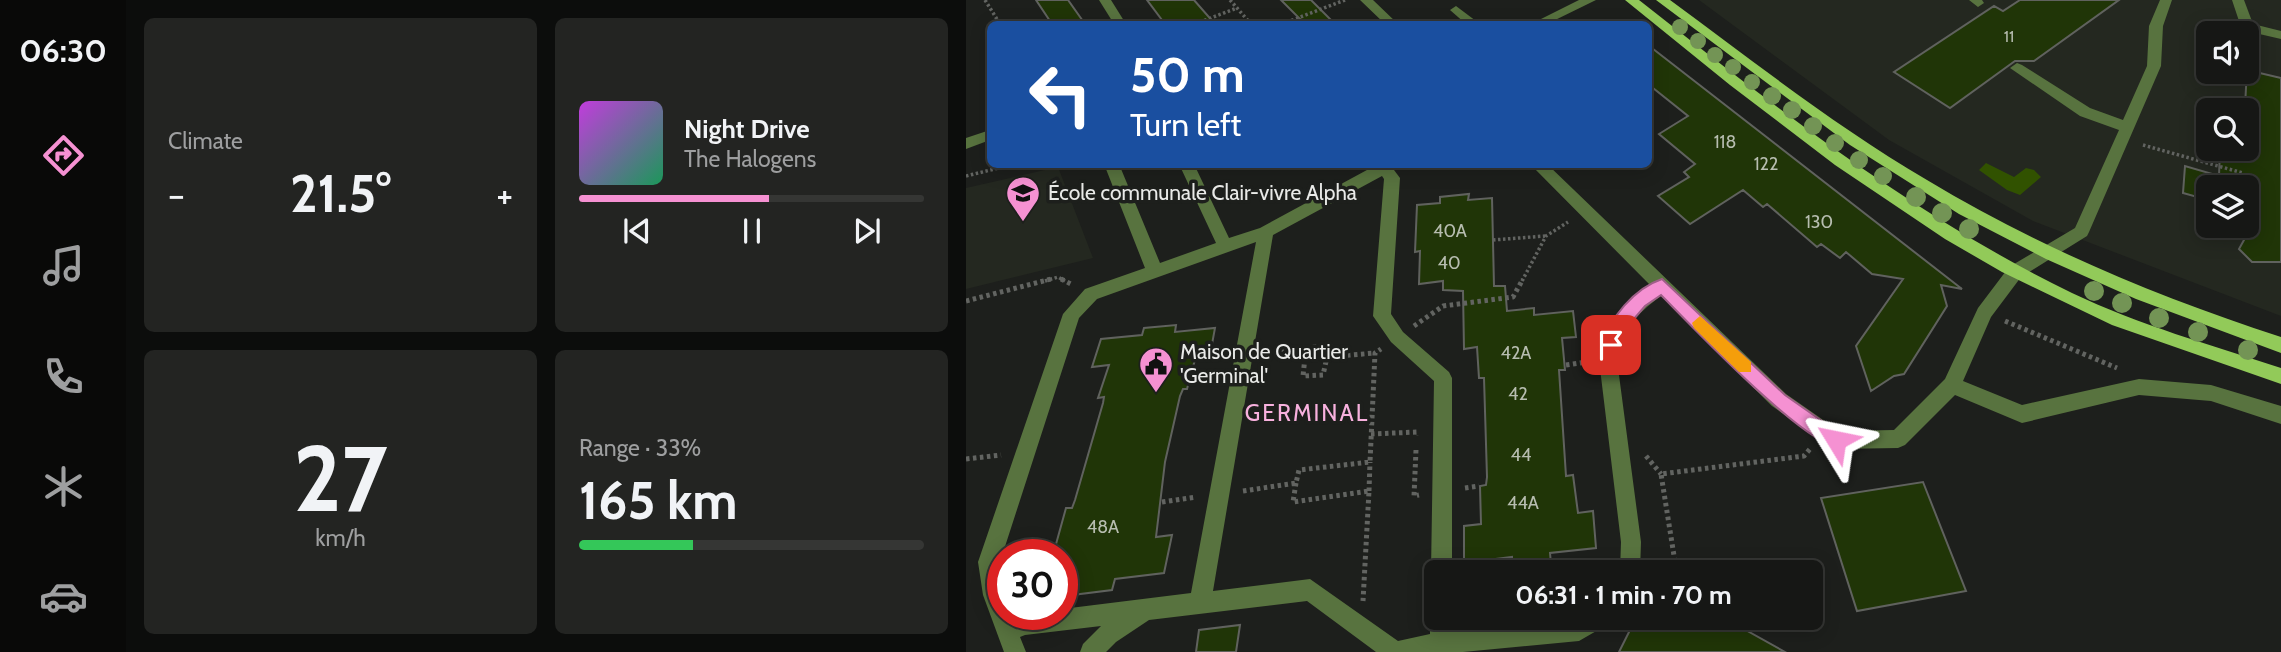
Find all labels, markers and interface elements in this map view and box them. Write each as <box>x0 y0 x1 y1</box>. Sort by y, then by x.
map controls <box>2196 21 2259 238</box>
button: sound <box>2196 21 2259 84</box>
house number: 11 <box>2004 27 2014 46</box>
text: 06:30 <box>19 31 107 70</box>
text: 50 m <box>1130 45 1245 104</box>
icon: left <box>1015 49 1106 140</box>
button: search <box>2196 98 2259 161</box>
text: Turn left <box>1130 105 1241 144</box>
text: Night Drive <box>684 113 810 145</box>
text: Climate <box>168 127 243 155</box>
icon: directions <box>39 131 88 180</box>
house number: 118 <box>1714 131 1736 153</box>
text: The Halogens <box>684 145 816 173</box>
house number: 122 <box>1754 153 1778 175</box>
text: 21.5° <box>290 162 391 225</box>
text: − <box>168 171 185 218</box>
text: + <box>496 171 513 218</box>
school or university icon: École communale Clair-vivre Alpha <box>1004 174 1042 223</box>
button: layers <box>2196 175 2259 238</box>
place label: École communale Clair-vivre Alpha <box>1048 180 1357 205</box>
house number: 130 <box>1805 211 1833 233</box>
icon: previous <box>618 212 656 250</box>
icon: pause <box>733 212 771 250</box>
icon: next <box>848 212 886 250</box>
house number: 40A <box>1433 220 1467 242</box>
icon: music <box>39 241 88 290</box>
house number: 40 <box>1438 252 1460 274</box>
pin <box>1581 315 1641 375</box>
icon: arrive <box>1592 326 1630 364</box>
place label: Maison de Quartier 'Germinal' <box>1180 339 1348 388</box>
house number: 42A <box>1501 342 1531 364</box>
public building icon: Maison de Quartier 'Germinal' <box>1137 345 1175 394</box>
icon: phone <box>39 352 88 401</box>
house number: 42 <box>1508 383 1528 405</box>
district label: GERMINAL <box>1245 399 1369 427</box>
position arrow <box>1799 403 1873 477</box>
text: 27 <box>293 423 388 534</box>
text: Range · 33% <box>579 434 701 462</box>
house number: 44 <box>1511 444 1531 466</box>
icon: climate <box>39 462 88 511</box>
text: 165 km <box>579 469 737 532</box>
house number: 44A <box>1507 492 1539 514</box>
house number: 48A <box>1087 516 1119 538</box>
text: km/h <box>315 524 366 552</box>
speed limit sign: 30 <box>987 539 1078 630</box>
icon: car <box>39 572 88 621</box>
text: 06:31 · 1 min · 70 m <box>1515 579 1732 611</box>

